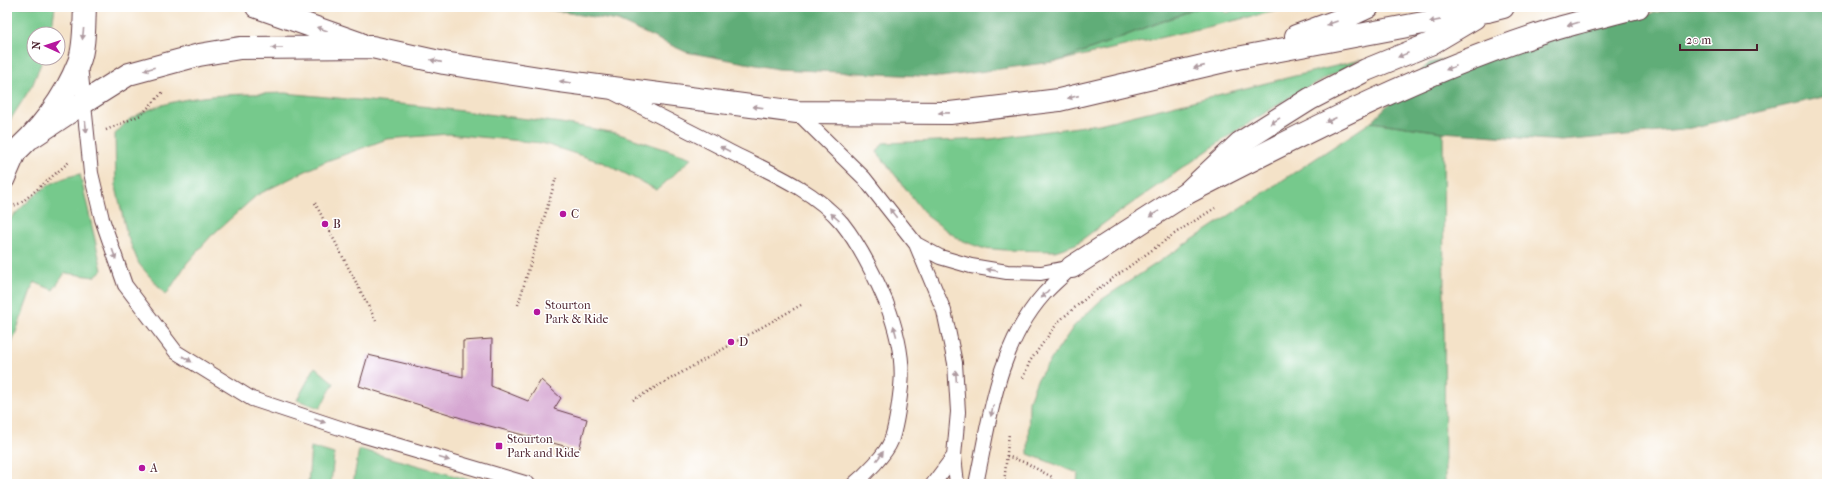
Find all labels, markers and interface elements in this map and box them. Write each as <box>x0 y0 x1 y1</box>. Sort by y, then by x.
one-way arrow <box>1428 18 1441 24</box>
one-way arrow <box>1326 21 1338 27</box>
one-way arrow <box>1566 21 1578 27</box>
north arrow <box>26 26 66 66</box>
one-way arrow <box>315 26 327 32</box>
scale bar <box>1680 26 1757 52</box>
one-way arrow <box>80 28 86 40</box>
text: 20 m <box>1686 33 1711 47</box>
text: N <box>30 40 43 50</box>
one-way arrow <box>270 45 283 51</box>
one-way arrow <box>1397 53 1409 59</box>
one-way arrow <box>430 58 443 64</box>
one-way arrow <box>1193 65 1205 71</box>
one-way arrow <box>143 66 155 72</box>
one-way arrow <box>1444 66 1456 72</box>
one-way arrow <box>559 79 571 85</box>
one-way arrow <box>1066 94 1079 100</box>
one-way arrow <box>752 104 764 110</box>
one-way arrow <box>937 110 950 116</box>
one-way arrow <box>1270 117 1280 125</box>
one-way arrow <box>1326 117 1337 123</box>
one-way arrow <box>83 121 89 134</box>
one-way arrow <box>720 146 731 152</box>
place label: C <box>571 207 579 221</box>
one-way arrow <box>889 207 898 218</box>
marker: C <box>558 209 568 219</box>
one-way arrow <box>1148 210 1160 217</box>
one-way arrow <box>830 213 841 222</box>
place label: B <box>333 217 341 231</box>
marker: B <box>320 219 330 229</box>
one-way arrow <box>111 248 117 260</box>
one-way arrow <box>986 266 998 272</box>
one-way arrow <box>1040 289 1049 300</box>
place label: Stourton Park & Ride <box>545 298 609 326</box>
marker: Stourton Park & Ride <box>532 307 542 317</box>
one-way arrow <box>891 325 897 338</box>
place label: D <box>739 335 748 349</box>
marker: D <box>726 337 736 347</box>
one-way arrow <box>182 355 192 363</box>
one-way arrow <box>952 370 959 382</box>
one-way arrow <box>988 405 994 417</box>
one-way arrow <box>314 419 326 425</box>
place label: Stourton Park and Ride <box>507 432 580 460</box>
marker: Stourton Park and Ride <box>494 441 504 451</box>
one-way arrow <box>876 450 884 461</box>
one-way arrow <box>438 456 450 462</box>
place label: A <box>149 461 158 475</box>
marker: A <box>137 463 147 473</box>

